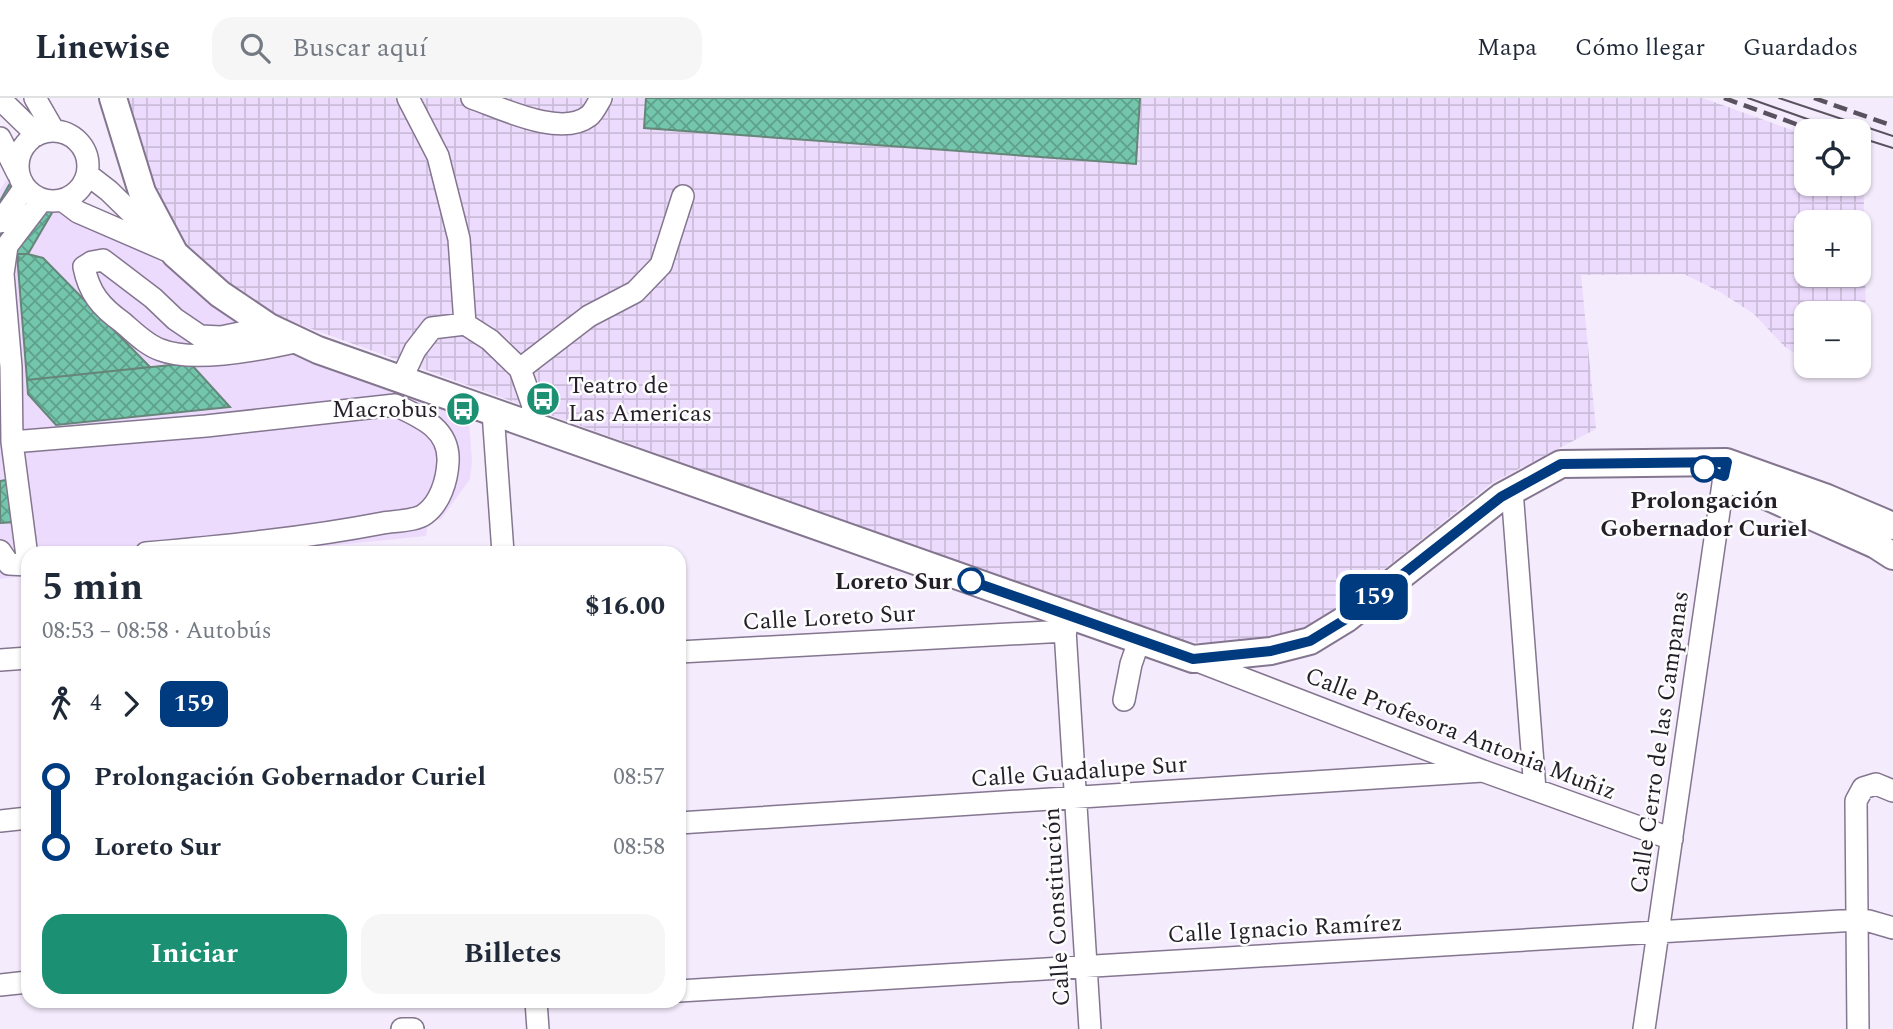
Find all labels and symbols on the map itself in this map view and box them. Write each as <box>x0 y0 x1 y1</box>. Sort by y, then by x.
place label: Teatro de Las Americas <box>568 368 712 432</box>
bus stop icon: Teatro de Las Americas <box>524 380 562 418</box>
bus stop icon: Macrobus <box>444 390 482 428</box>
place label: Macrobus <box>332 392 438 428</box>
marker: Prolongación Gobernador Curiel <box>1691 456 1717 482</box>
place label: Prolongación Gobernador Curiel <box>1600 483 1808 547</box>
place label: Loreto Sur <box>835 564 953 600</box>
marker: Loreto Sur <box>958 568 984 594</box>
line badge: 159 <box>1334 574 1414 620</box>
street label: Calle Cerro de las Campanas <box>1621 589 1699 896</box>
street label: Calle Loreto Sur <box>742 595 916 641</box>
street label: Calle Profesora Antonia Muñiz <box>1300 658 1622 810</box>
street label: Calle Guadalupe Sur <box>970 746 1189 798</box>
street label: Calle Constitución <box>1034 807 1080 1007</box>
street label: Calle Ignacio Ramírez <box>1167 905 1403 953</box>

